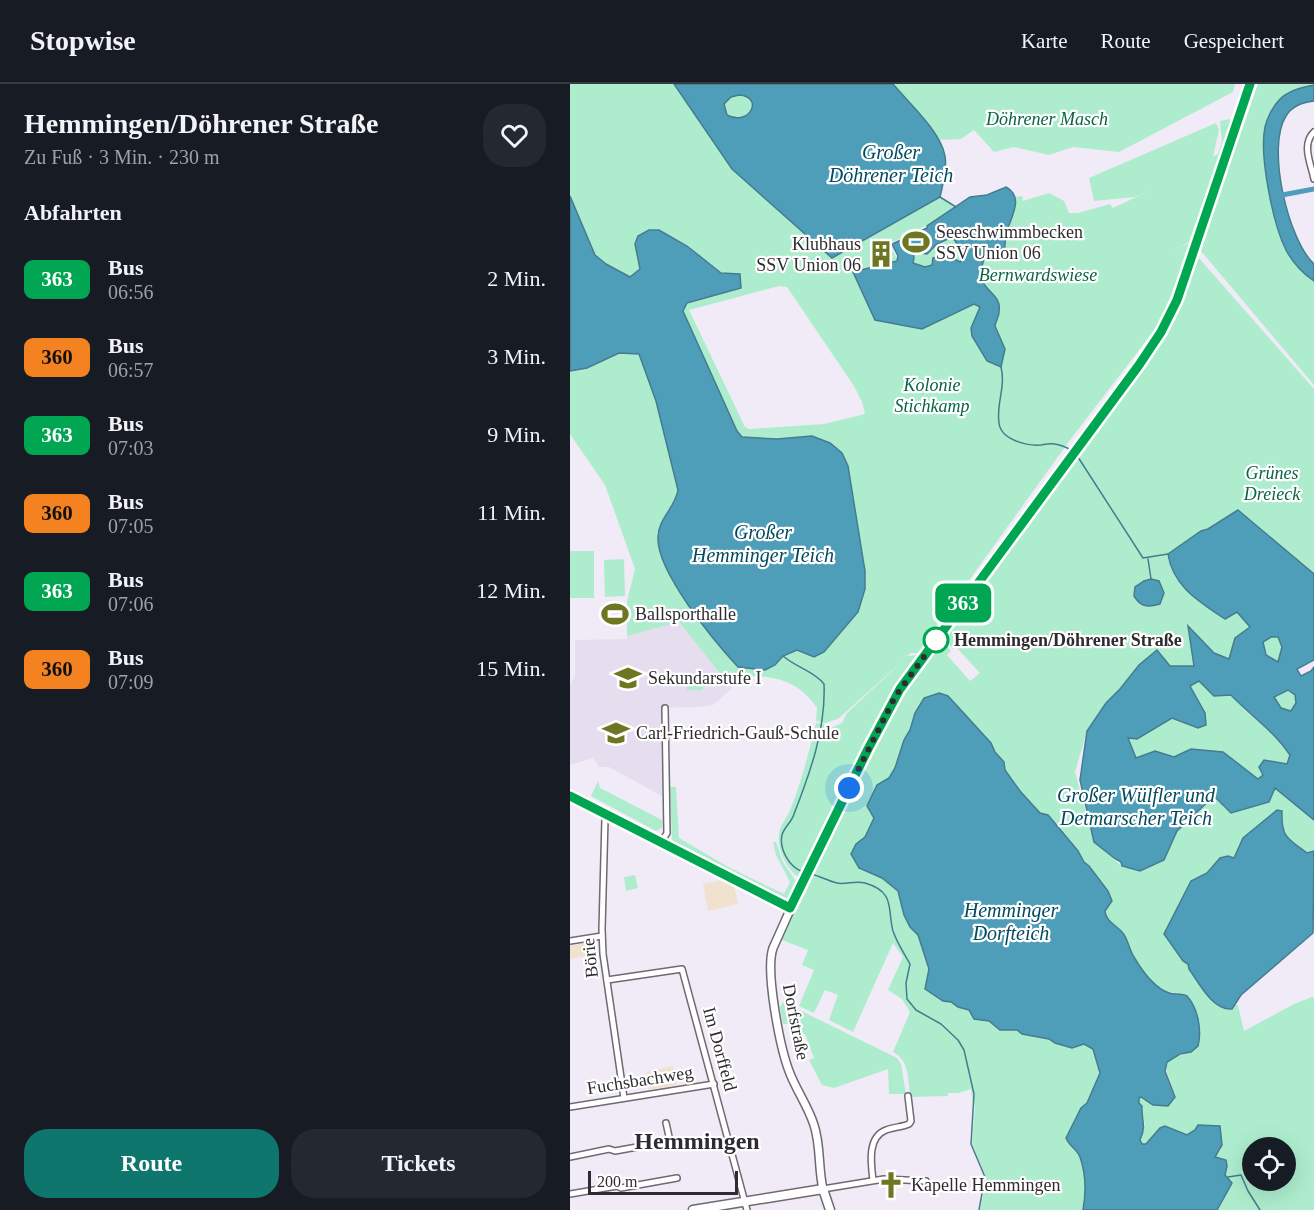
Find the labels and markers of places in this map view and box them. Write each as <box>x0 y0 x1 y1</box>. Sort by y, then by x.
place label: Seeschwimmbecken SSV Union 06 <box>936 222 1083 263</box>
sports icon: Seeschwimmbecken SSV Union 06 <box>901 227 931 257</box>
place label: Klubhaus SSV Union 06 <box>756 234 861 275</box>
building icon: Klubhaus SSV Union 06 <box>866 239 896 269</box>
sports icon: Ballsporthalle <box>600 599 630 629</box>
place label: Ballsporthalle <box>635 604 736 624</box>
marker: Hemmingen/Döhrener Straße <box>923 627 949 653</box>
place label: Hemmingen/Döhrener Straße <box>954 630 1182 650</box>
school or university icon: Sekundarstufe I <box>613 663 643 693</box>
place label: Sekundarstufe I <box>648 668 761 688</box>
school or university icon: Carl-Friedrich-Gauß-Schule <box>601 718 631 748</box>
place label: Carl-Friedrich-Gauß-Schule <box>636 723 839 743</box>
church icon: Kapelle Hemmingen <box>876 1170 906 1200</box>
place label: Kapelle Hemmingen <box>911 1175 1060 1195</box>

